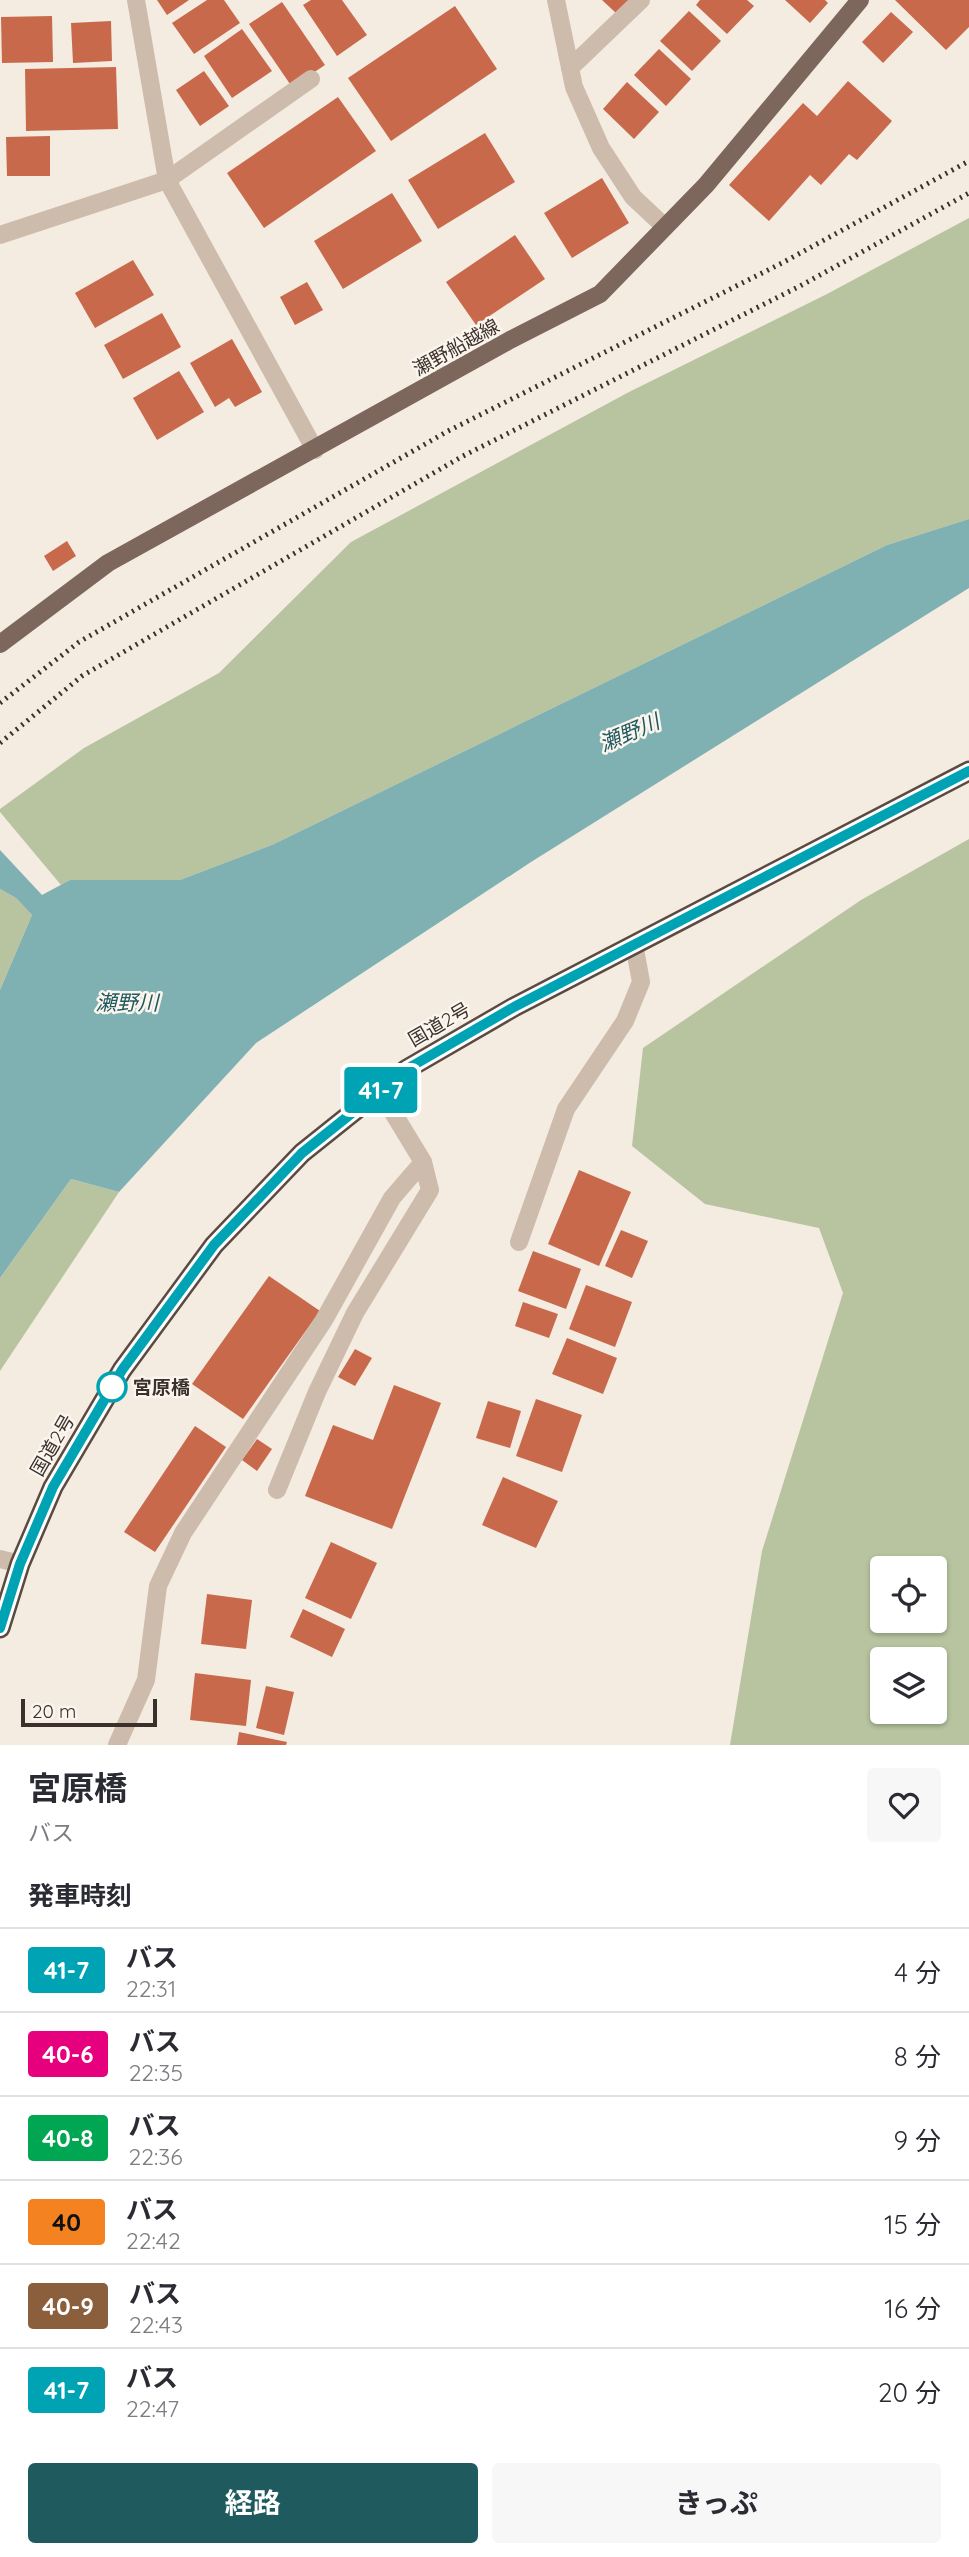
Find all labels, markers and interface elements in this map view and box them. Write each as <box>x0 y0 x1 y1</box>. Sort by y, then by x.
street label: 瀬野船越線 <box>409 313 503 381</box>
water label: 瀬野川 <box>595 707 665 756</box>
water label: 瀬野川 <box>96 989 160 1015</box>
street label: 国道2号 <box>404 997 474 1051</box>
line badge: 41-7 <box>332 1067 430 1113</box>
text: 41-7 <box>358 1075 404 1105</box>
marker: 宮原橋 <box>97 1372 127 1402</box>
place label: 宮原橋 <box>133 1375 190 1399</box>
street label: 国道2号 <box>25 1410 79 1480</box>
map controls <box>870 1556 947 1724</box>
button: locate <box>870 1556 947 1633</box>
button: layers <box>870 1647 947 1724</box>
scale bar <box>21 1696 158 1728</box>
text: 20 m <box>32 1699 76 1723</box>
text: 宮原橋 <box>28 1767 127 1808</box>
button: heart <box>867 1768 941 1842</box>
text: バス <box>28 1818 74 1847</box>
text: 発車時刻 <box>28 1879 132 1912</box>
text: バス <box>126 1941 178 1974</box>
text: 41-7 <box>44 1955 89 1985</box>
text: 4 分 <box>894 1956 941 1989</box>
text: 22:31 <box>126 1974 176 2003</box>
text: バス <box>129 2025 181 2058</box>
text: 40-6 <box>42 2039 94 2069</box>
text: 8 分 <box>894 2040 941 2073</box>
text: 22:35 <box>129 2058 183 2087</box>
text: バス <box>129 2109 181 2142</box>
text: 40-8 <box>42 2123 94 2153</box>
text: 9 分 <box>893 2124 941 2157</box>
text: 22:36 <box>129 2142 183 2171</box>
text: バス <box>126 2193 178 2226</box>
text: 40 <box>52 2207 81 2237</box>
text: 15 分 <box>884 2208 941 2241</box>
text: 22:42 <box>126 2226 181 2255</box>
text: バス <box>129 2277 181 2310</box>
text: 40-9 <box>42 2291 94 2321</box>
text: 16 分 <box>884 2292 941 2325</box>
text: 22:43 <box>129 2310 183 2339</box>
text: バス <box>126 2361 178 2394</box>
text: 41-7 <box>44 2375 89 2405</box>
text: 20 分 <box>878 2376 941 2409</box>
text: 22:47 <box>126 2394 179 2423</box>
button: 経路 <box>28 2463 478 2543</box>
button: きっぷ <box>492 2463 941 2543</box>

